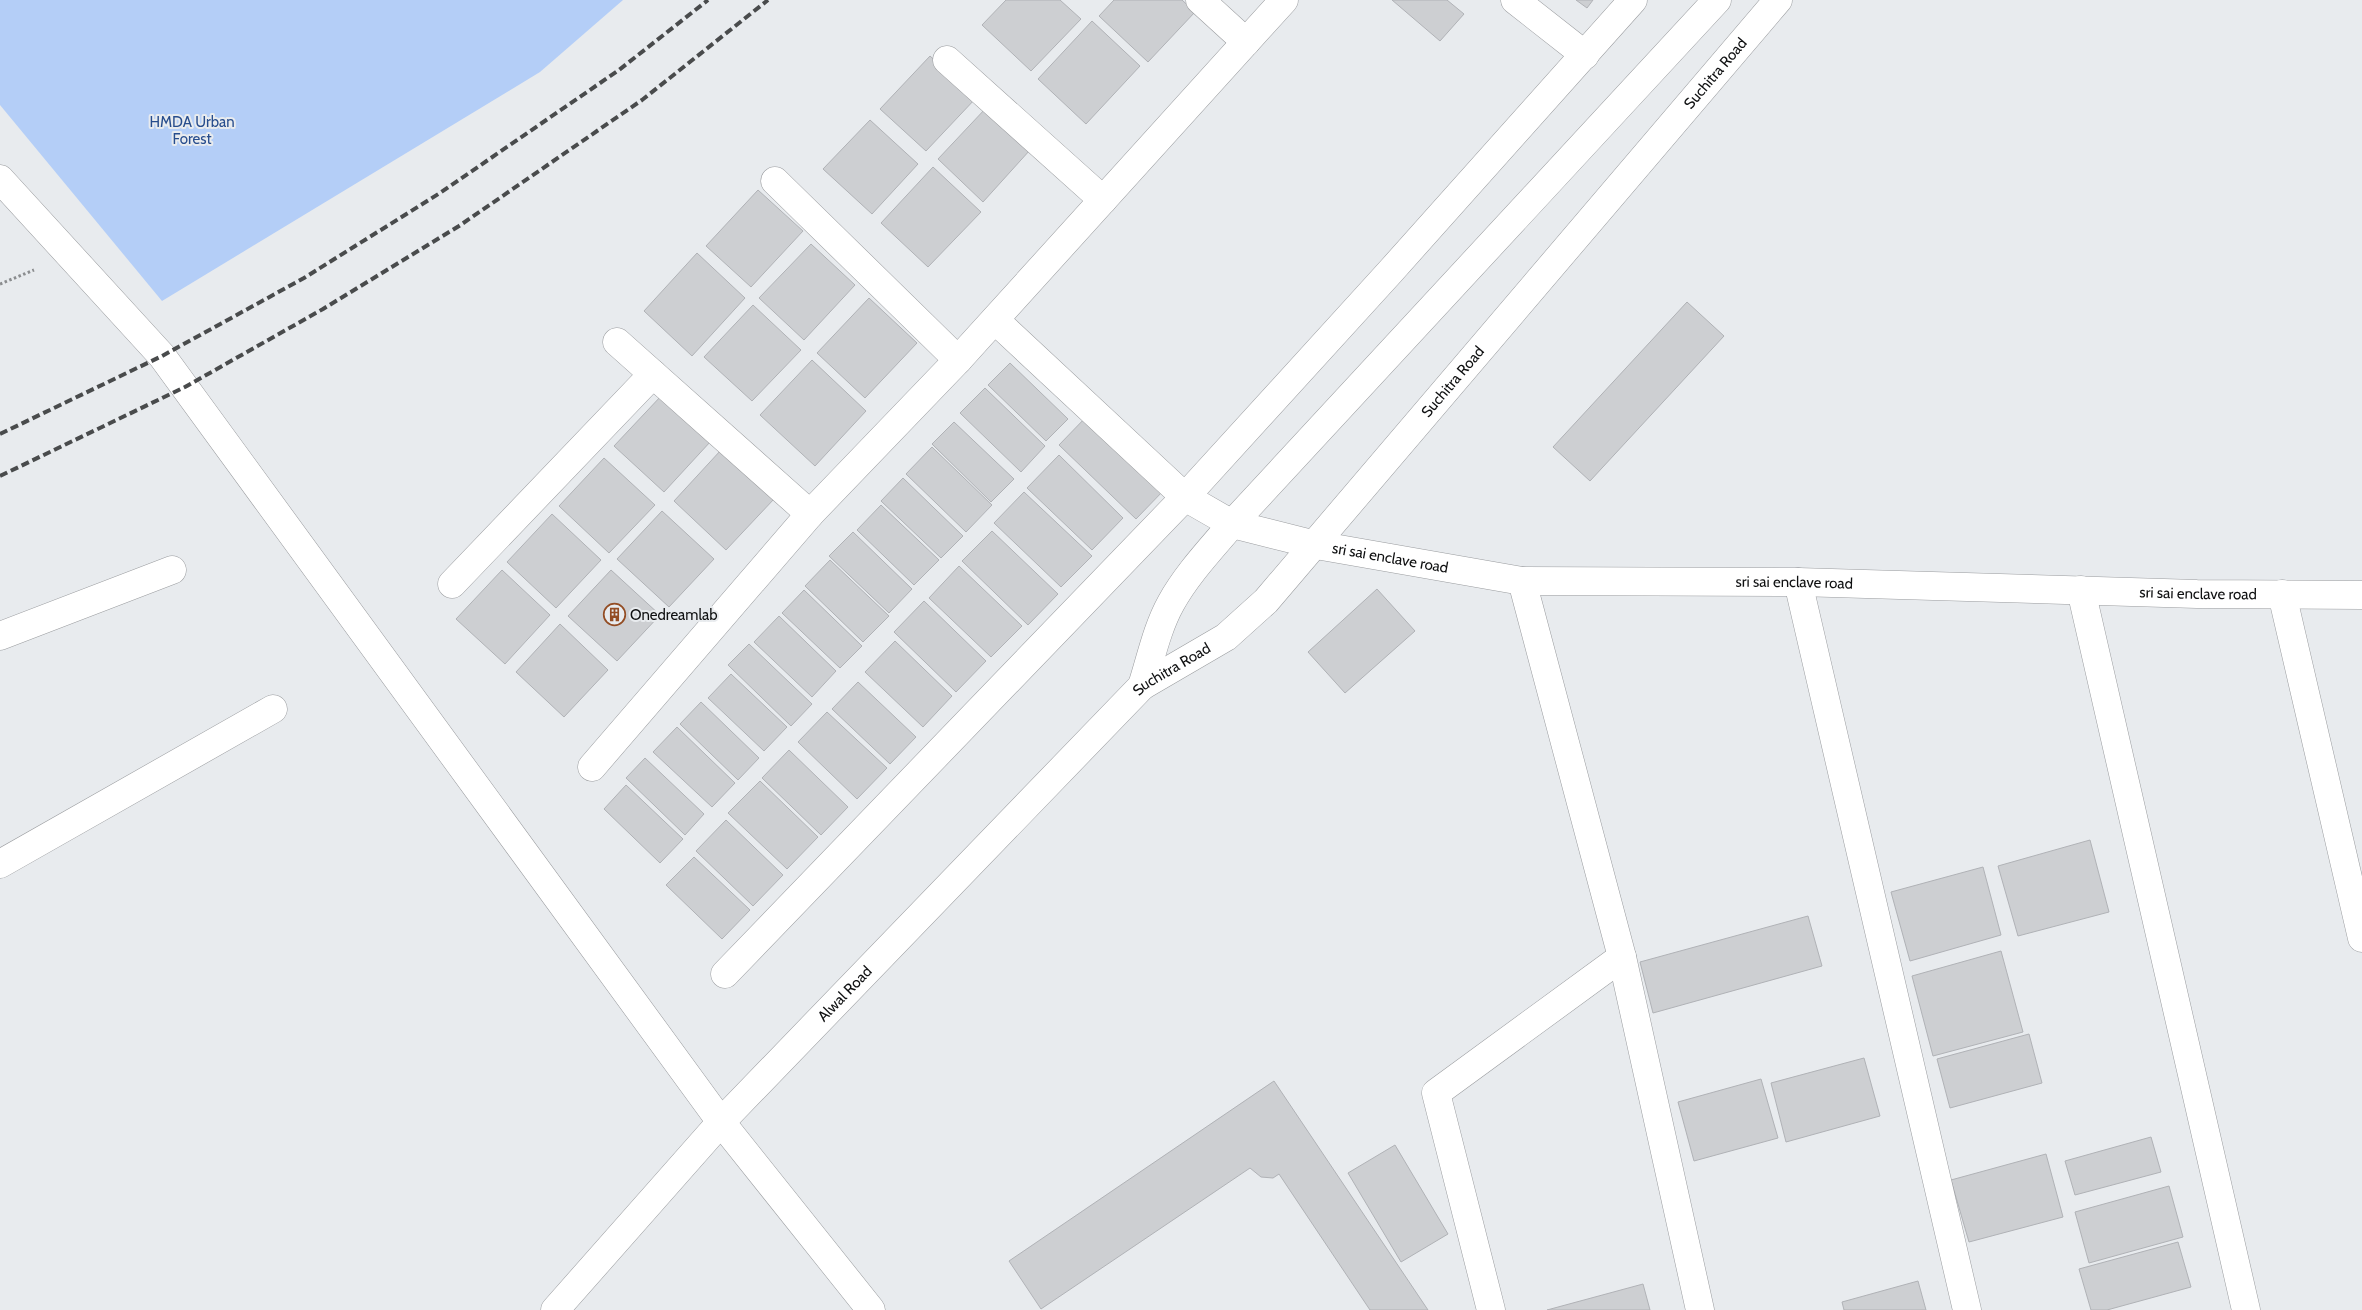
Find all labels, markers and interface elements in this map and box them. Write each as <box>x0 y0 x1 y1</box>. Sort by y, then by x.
street label: Suchitra Road <box>1680 34 1751 113</box>
park label: HMDA Urban Forest <box>149 113 235 148</box>
street label: Suchitra Road <box>1418 343 1488 421</box>
street label: sri sai enclave road <box>1331 539 1450 577</box>
street label: sri sai enclave road <box>1735 573 1853 593</box>
street label: sri sai enclave road <box>2139 583 2257 603</box>
building icon: Onedreamlab <box>602 603 626 627</box>
place label: Onedreamlab <box>630 606 717 624</box>
street label: Suchitra Road <box>1129 639 1214 699</box>
street label: Alwal Road <box>814 962 876 1025</box>

